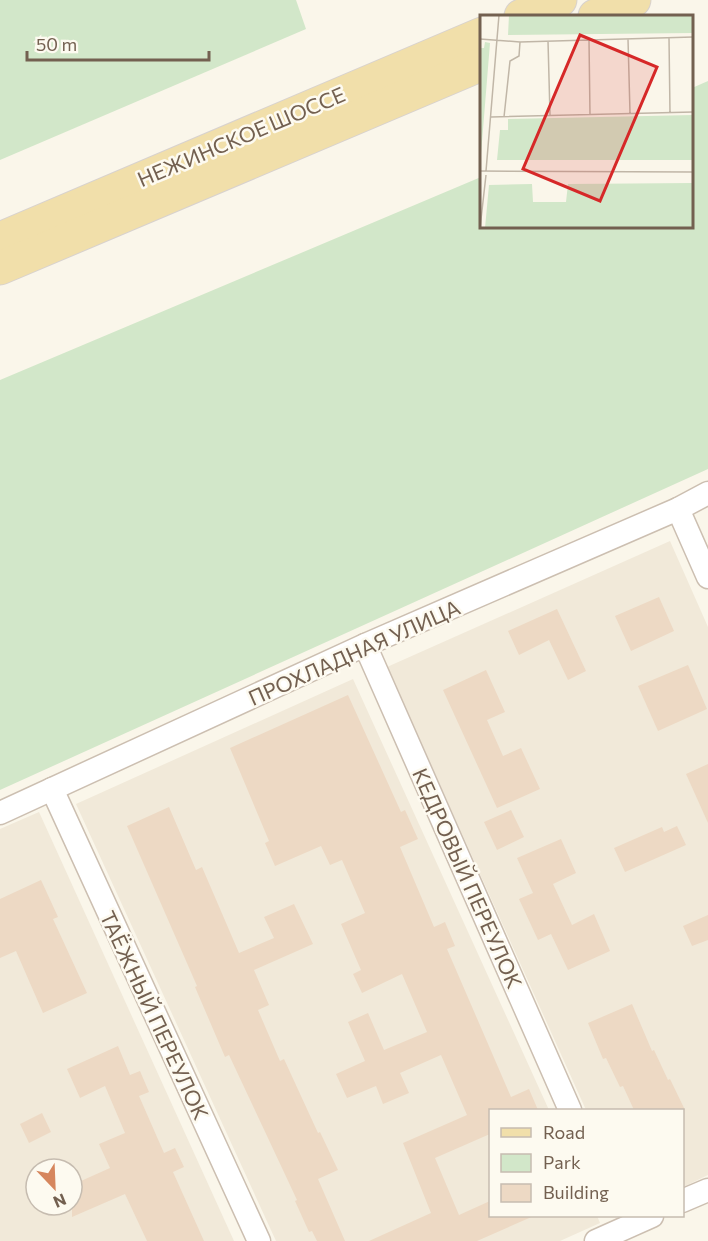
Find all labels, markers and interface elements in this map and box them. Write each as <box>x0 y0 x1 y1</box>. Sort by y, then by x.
inset map <box>480 15 693 228</box>
scale bar <box>27 24 208 62</box>
text: 50 m <box>36 33 77 55</box>
street label: НЕЖИНСКОЕ ШОССЕ <box>133 81 349 191</box>
street label: ПРОХЛАДНАЯ УЛИЦА <box>244 594 464 710</box>
street label: КЕДРОВЫЙ ПЕРЕУЛОК <box>408 764 528 992</box>
street label: ТАЁЖНЫЙ ПЕРЕУЛОК <box>96 907 214 1123</box>
legend <box>489 1109 684 1217</box>
text: Road <box>543 1121 585 1143</box>
text: Park <box>543 1151 581 1173</box>
north arrow <box>24 1157 84 1217</box>
text: Building <box>543 1181 609 1203</box>
text: N <box>51 1190 69 1212</box>

